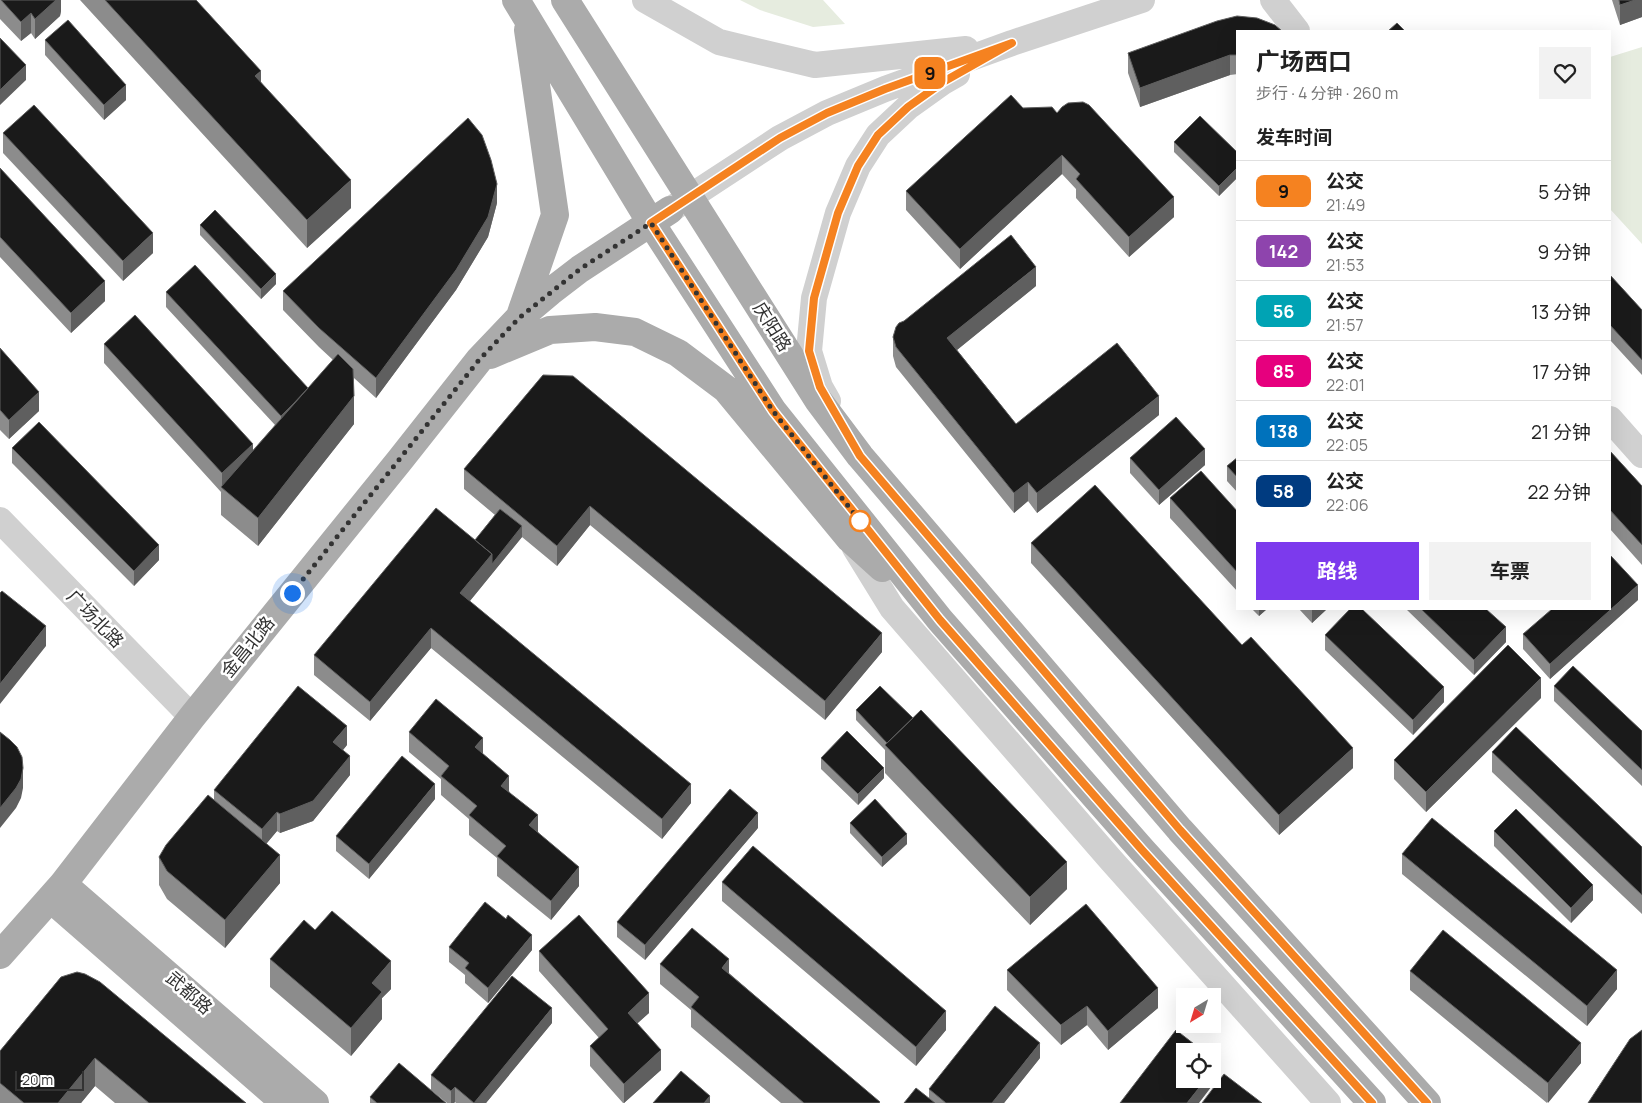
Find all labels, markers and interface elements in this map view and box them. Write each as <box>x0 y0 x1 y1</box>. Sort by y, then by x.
text: 广场西口 <box>1256 44 1352 77</box>
button: heart <box>1539 47 1591 99</box>
line badge: 9 <box>914 57 946 89</box>
text: 9 <box>924 61 936 85</box>
text: 步行 · 4 分钟 · 260 m <box>1256 82 1398 104</box>
text: 发车时间 <box>1256 124 1332 150</box>
text: 公交 <box>1326 168 1364 194</box>
text: 9 <box>1278 179 1289 203</box>
text: 5 分钟 <box>1538 179 1591 205</box>
text: 21:49 <box>1326 194 1365 216</box>
text: 公交 <box>1326 228 1364 254</box>
text: 142 <box>1269 239 1298 263</box>
text: 9 分钟 <box>1537 239 1591 265</box>
text: 21:53 <box>1326 254 1364 276</box>
text: 公交 <box>1326 288 1364 314</box>
street label: 庆阳路 <box>748 297 797 356</box>
text: 56 <box>1273 299 1294 323</box>
text: 13 分钟 <box>1531 299 1591 325</box>
text: 21:57 <box>1326 314 1363 336</box>
text: 公交 <box>1326 348 1364 374</box>
text: 85 <box>1273 359 1294 383</box>
text: 17 分钟 <box>1532 359 1591 385</box>
text: 22:01 <box>1326 374 1365 396</box>
text: 公交 <box>1326 408 1364 434</box>
text: 138 <box>1269 419 1298 443</box>
text: 21 分钟 <box>1531 419 1591 445</box>
text: 22:05 <box>1326 434 1368 456</box>
text: 公交 <box>1326 468 1364 494</box>
text: 58 <box>1273 479 1294 503</box>
text: 22 分钟 <box>1528 479 1591 505</box>
text: 22:06 <box>1326 494 1369 516</box>
unlabelled marker <box>849 510 871 532</box>
button: 路线 <box>1256 542 1419 600</box>
button: 车票 <box>1429 542 1591 600</box>
your location <box>280 581 305 606</box>
street label: 广场北路 <box>62 584 129 653</box>
street label: 金昌北路 <box>215 611 279 682</box>
street label: 武都路 <box>161 965 218 1019</box>
north arrow <box>1176 988 1221 1032</box>
map controls <box>1176 988 1221 1088</box>
button: locate <box>1176 1043 1221 1088</box>
scale bar <box>15 1068 84 1091</box>
text: 20 m <box>22 1070 53 1089</box>

